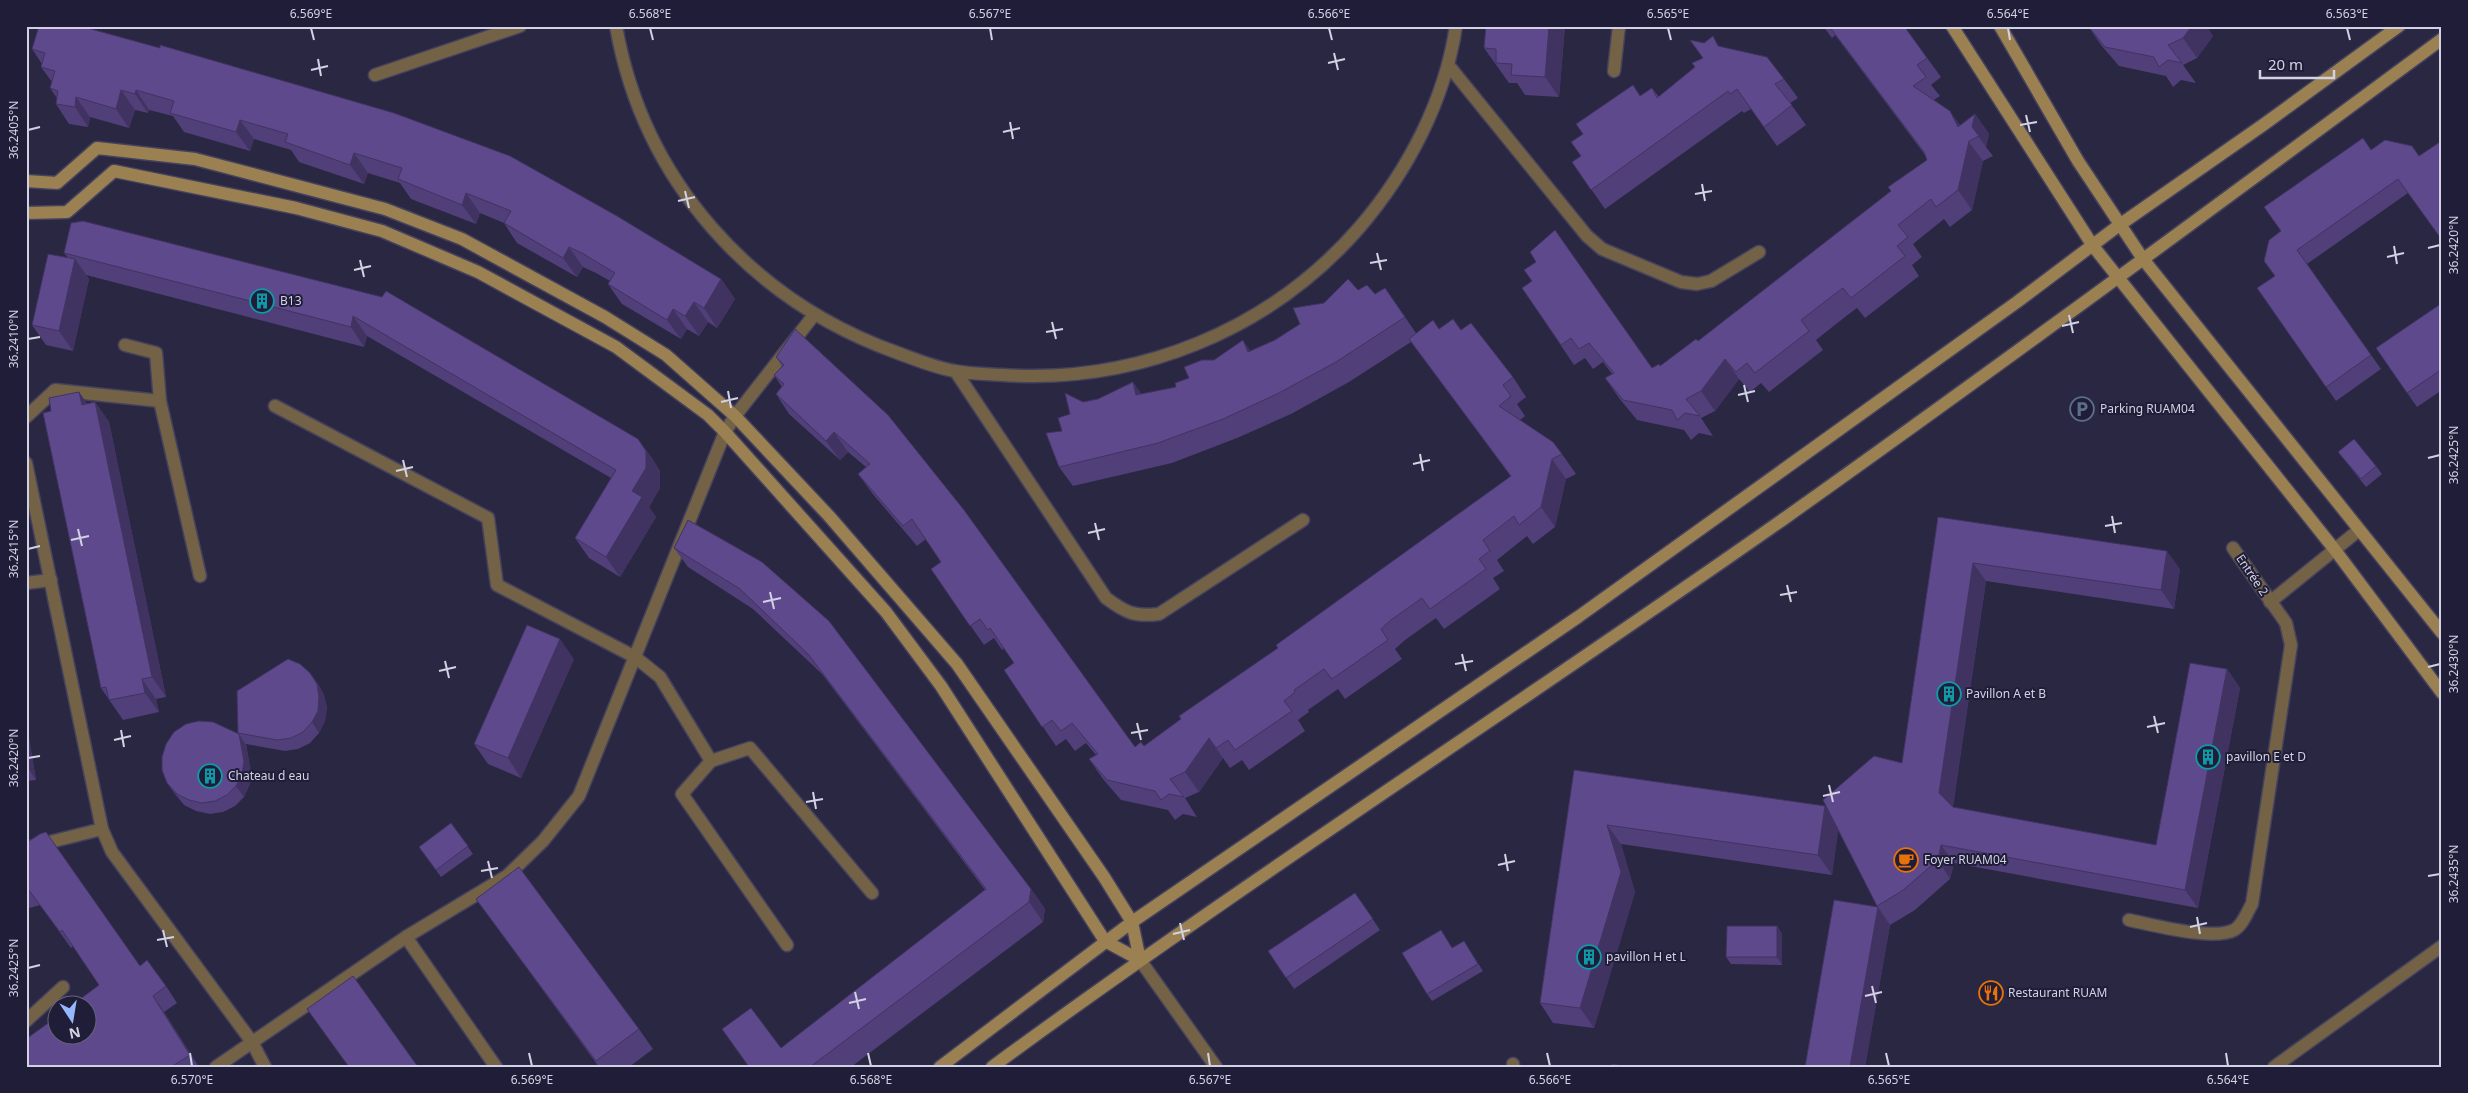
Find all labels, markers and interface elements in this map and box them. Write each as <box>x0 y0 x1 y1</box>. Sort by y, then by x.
text: 6.569°E <box>290 5 332 22</box>
text: 6.568°E <box>629 5 671 22</box>
text: 6.567°E <box>969 5 1011 22</box>
text: 6.566°E <box>1308 5 1350 22</box>
text: 6.565°E <box>1647 5 1689 22</box>
text: 6.564°E <box>1987 5 2029 22</box>
text: 6.563°E <box>2326 5 2368 22</box>
scale bar <box>2260 48 2334 80</box>
text: 20 m <box>2268 54 2303 74</box>
text: 36.2405°N <box>5 101 22 159</box>
text: 36.2420°N <box>2445 216 2462 274</box>
building icon: B13 <box>249 288 275 314</box>
place label: B13 <box>280 292 302 309</box>
text: 36.2410°N <box>5 310 22 368</box>
parking icon: Parking RUAM04 <box>2069 396 2095 422</box>
place label: Parking RUAM04 <box>2100 400 2195 417</box>
text: 36.2425°N <box>2445 426 2462 484</box>
text: 36.2415°N <box>5 520 22 578</box>
street label: Entrée 2 <box>2232 551 2273 599</box>
text: 36.2430°N <box>2445 635 2462 693</box>
building icon: Pavillon A et B <box>1936 681 1962 707</box>
place label: Pavillon A et B <box>1966 685 2046 702</box>
text: 36.2420°N <box>5 729 22 787</box>
building icon: pavillon E et D <box>2195 744 2221 770</box>
place label: pavillon E et D <box>2226 748 2306 765</box>
building icon: Chateau d eau <box>197 763 223 789</box>
place label: Chateau d eau <box>228 767 310 784</box>
text: 36.2435°N <box>2445 845 2462 903</box>
cafe icon: Foyer RUAM04 <box>1893 847 1919 873</box>
place label: Foyer RUAM04 <box>1924 851 2007 868</box>
text: 36.2425°N <box>5 939 22 997</box>
building icon: pavillon H et L <box>1576 944 1602 970</box>
place label: pavillon H et L <box>1606 948 1686 965</box>
restaurant icon: Restaurant RUAM <box>1978 980 2004 1006</box>
place label: Restaurant RUAM <box>2008 984 2107 1001</box>
north arrow <box>48 996 98 1046</box>
text: N <box>67 1023 82 1044</box>
text: 6.570°E <box>171 1071 213 1088</box>
text: 6.569°E <box>511 1071 553 1088</box>
text: 6.568°E <box>850 1071 892 1088</box>
text: 6.567°E <box>1189 1071 1231 1088</box>
text: 6.566°E <box>1529 1071 1571 1088</box>
text: 6.565°E <box>1868 1071 1910 1088</box>
text: 6.564°E <box>2207 1071 2249 1088</box>

